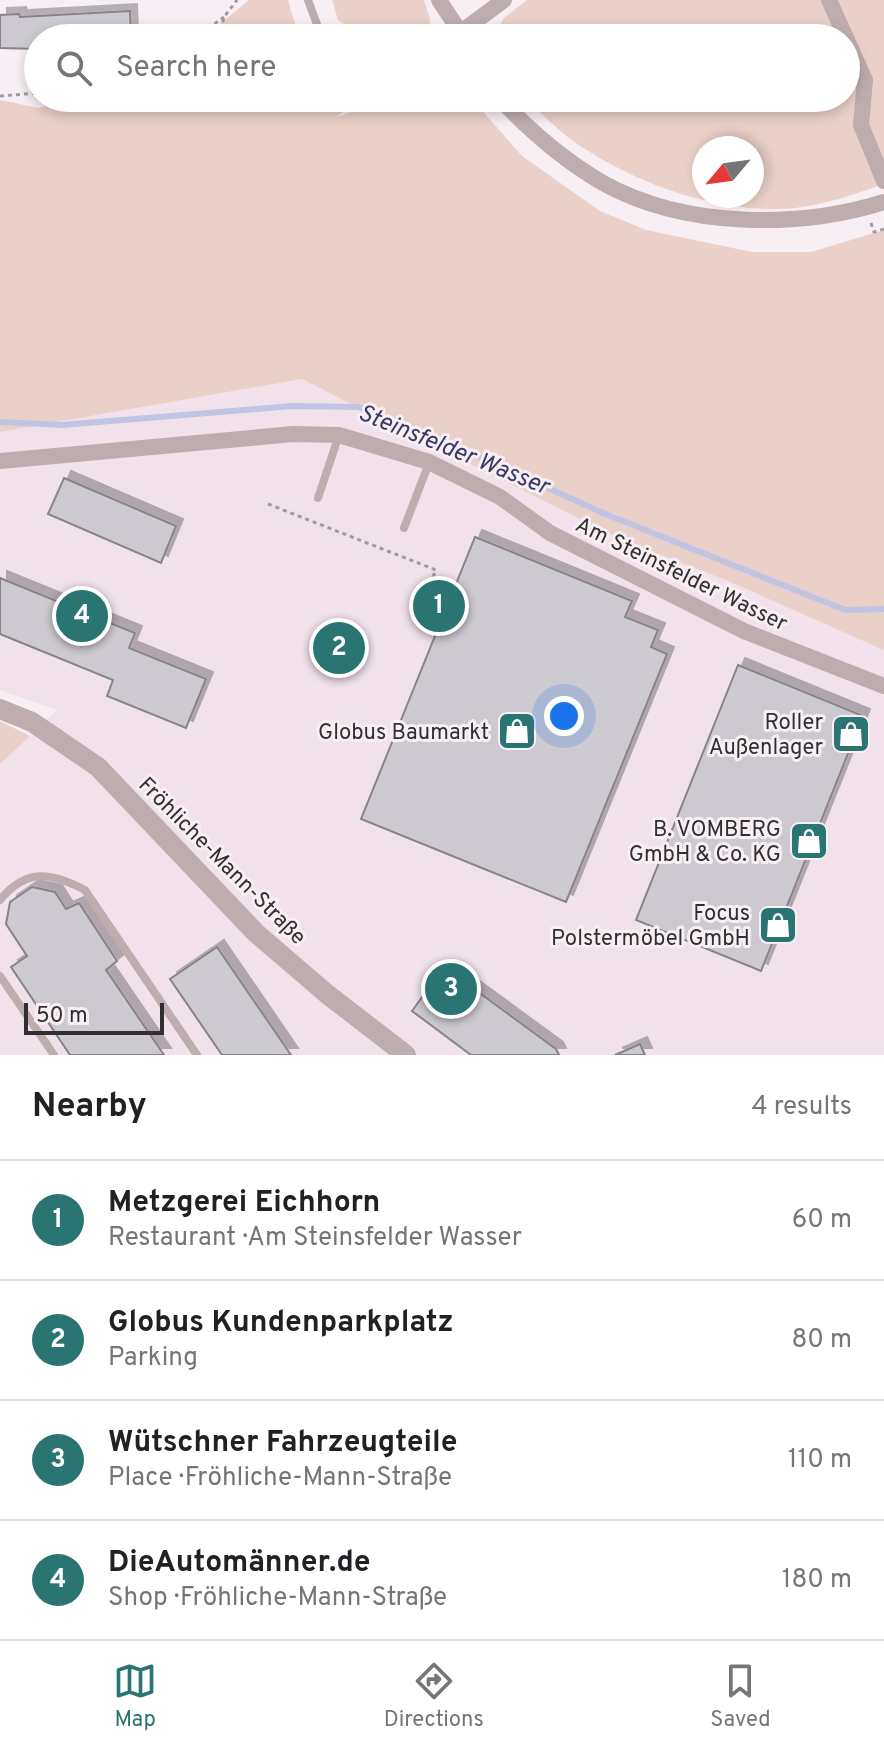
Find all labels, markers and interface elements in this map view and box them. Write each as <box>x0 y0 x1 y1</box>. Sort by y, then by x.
search box <box>24 24 860 112</box>
icon: search <box>52 46 96 90</box>
text: Search here <box>116 50 276 87</box>
north arrow <box>692 136 764 208</box>
water label: Steinsfelder Wasser <box>353 399 555 504</box>
street label: Am Steinsfelder Wasser <box>571 512 792 638</box>
pin: 1 <box>413 576 465 636</box>
pin: 4 <box>56 586 108 646</box>
pin: 2 <box>313 618 365 678</box>
your location <box>544 696 584 736</box>
shop icon: Globus Baumarkt <box>496 710 538 752</box>
place label: Roller Außenlager <box>709 710 823 762</box>
shop icon: Roller Außenlager <box>830 713 872 755</box>
place label: Globus Baumarkt <box>318 720 489 747</box>
street label: Fröhliche-Mann-Straße <box>132 772 311 951</box>
place label: B. VOMBERG GmbH & Co. KG <box>629 817 781 869</box>
shop icon: B. VOMBERG GmbH & Co. KG <box>788 820 830 862</box>
place label: Focus Polstermöbel GmbH <box>551 901 750 953</box>
shop icon: Focus Polstermöbel GmbH <box>757 904 799 946</box>
pin: 3 <box>425 959 477 1019</box>
scale bar <box>24 999 164 1035</box>
text: 50 m <box>36 1003 88 1030</box>
text: Nearby <box>32 1086 147 1129</box>
text: 4 results <box>751 1091 852 1124</box>
text: Metzgerei Eichhorn <box>108 1185 380 1222</box>
text: 1 <box>53 1204 63 1237</box>
text: 60 m <box>792 1204 852 1237</box>
text: Restaurant · Am Steinsfelder Wasser <box>108 1222 522 1255</box>
text: Globus Kundenparkplatz <box>108 1305 453 1342</box>
text: 2 <box>50 1324 66 1357</box>
text: 80 m <box>792 1324 852 1357</box>
text: Parking <box>108 1342 198 1375</box>
text: Wütschner Fahrzeugteile <box>108 1425 457 1462</box>
text: 3 <box>50 1444 66 1477</box>
text: 110 m <box>788 1444 852 1477</box>
text: Place · Fröhliche-Mann-Straße <box>108 1462 452 1495</box>
text: DieAutomänner.de <box>108 1545 370 1582</box>
text: 4 <box>50 1564 66 1597</box>
text: 180 m <box>782 1564 852 1597</box>
text: Shop · Fröhliche-Mann-Straße <box>108 1582 447 1615</box>
tab: Map <box>113 1659 157 1734</box>
tab: Directions <box>384 1659 484 1734</box>
tab: Saved <box>710 1659 771 1734</box>

